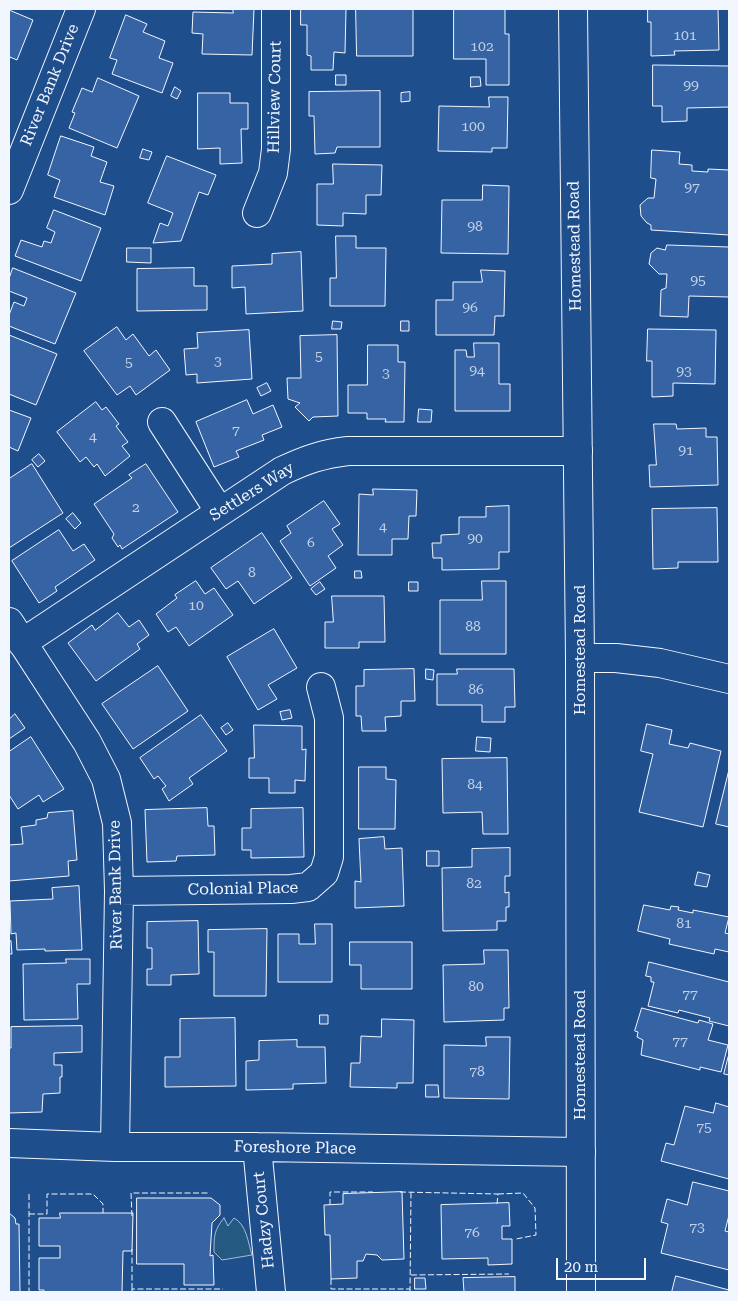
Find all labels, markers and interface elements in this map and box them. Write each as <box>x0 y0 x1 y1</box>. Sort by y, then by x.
street label: River Bank Drive <box>17 21 83 149</box>
house number: 101 <box>673 28 697 44</box>
house number: 102 <box>470 39 494 55</box>
street label: Hillview Court <box>264 40 286 154</box>
house number: 99 <box>683 78 699 94</box>
house number: 100 <box>461 119 485 135</box>
house number: 97 <box>684 180 700 196</box>
street label: Homestead Road <box>564 181 586 311</box>
house number: 98 <box>467 219 483 235</box>
house number: 95 <box>690 273 706 289</box>
house number: 96 <box>462 300 478 316</box>
house number: 5 <box>315 349 323 365</box>
house number: 3 <box>214 354 222 370</box>
house number: 5 <box>125 355 133 371</box>
house number: 94 <box>469 363 485 379</box>
house number: 93 <box>676 364 692 380</box>
house number: 3 <box>382 366 390 382</box>
house number: 7 <box>232 423 240 439</box>
house number: 4 <box>89 429 97 445</box>
house number: 91 <box>678 443 694 459</box>
street label: Settlers Way <box>206 458 298 526</box>
house number: 2 <box>132 500 140 516</box>
house number: 4 <box>379 519 387 535</box>
house number: 90 <box>467 531 483 547</box>
house number: 6 <box>307 535 315 551</box>
house number: 8 <box>248 565 256 581</box>
street label: Homestead Road <box>570 585 590 715</box>
house number: 10 <box>188 598 204 614</box>
house number: 88 <box>465 619 481 635</box>
house number: 86 <box>468 682 484 698</box>
house number: 84 <box>467 777 483 793</box>
street label: River Bank Drive <box>105 820 127 950</box>
house number: 82 <box>466 876 482 892</box>
street label: Colonial Place <box>188 878 298 900</box>
house number: 81 <box>676 916 692 932</box>
house number: 80 <box>468 979 484 995</box>
house number: 77 <box>682 987 698 1003</box>
street label: Homestead Road <box>570 990 590 1120</box>
house number: 77 <box>672 1034 688 1050</box>
house number: 78 <box>469 1064 485 1080</box>
house number: 75 <box>696 1120 712 1136</box>
street label: Foreshore Place <box>234 1137 356 1159</box>
street label: Hadzy Court <box>249 1171 279 1269</box>
house number: 73 <box>689 1220 705 1236</box>
house number: 76 <box>464 1225 480 1241</box>
scale bar <box>558 1248 648 1280</box>
text: 20 m <box>564 1258 598 1276</box>

